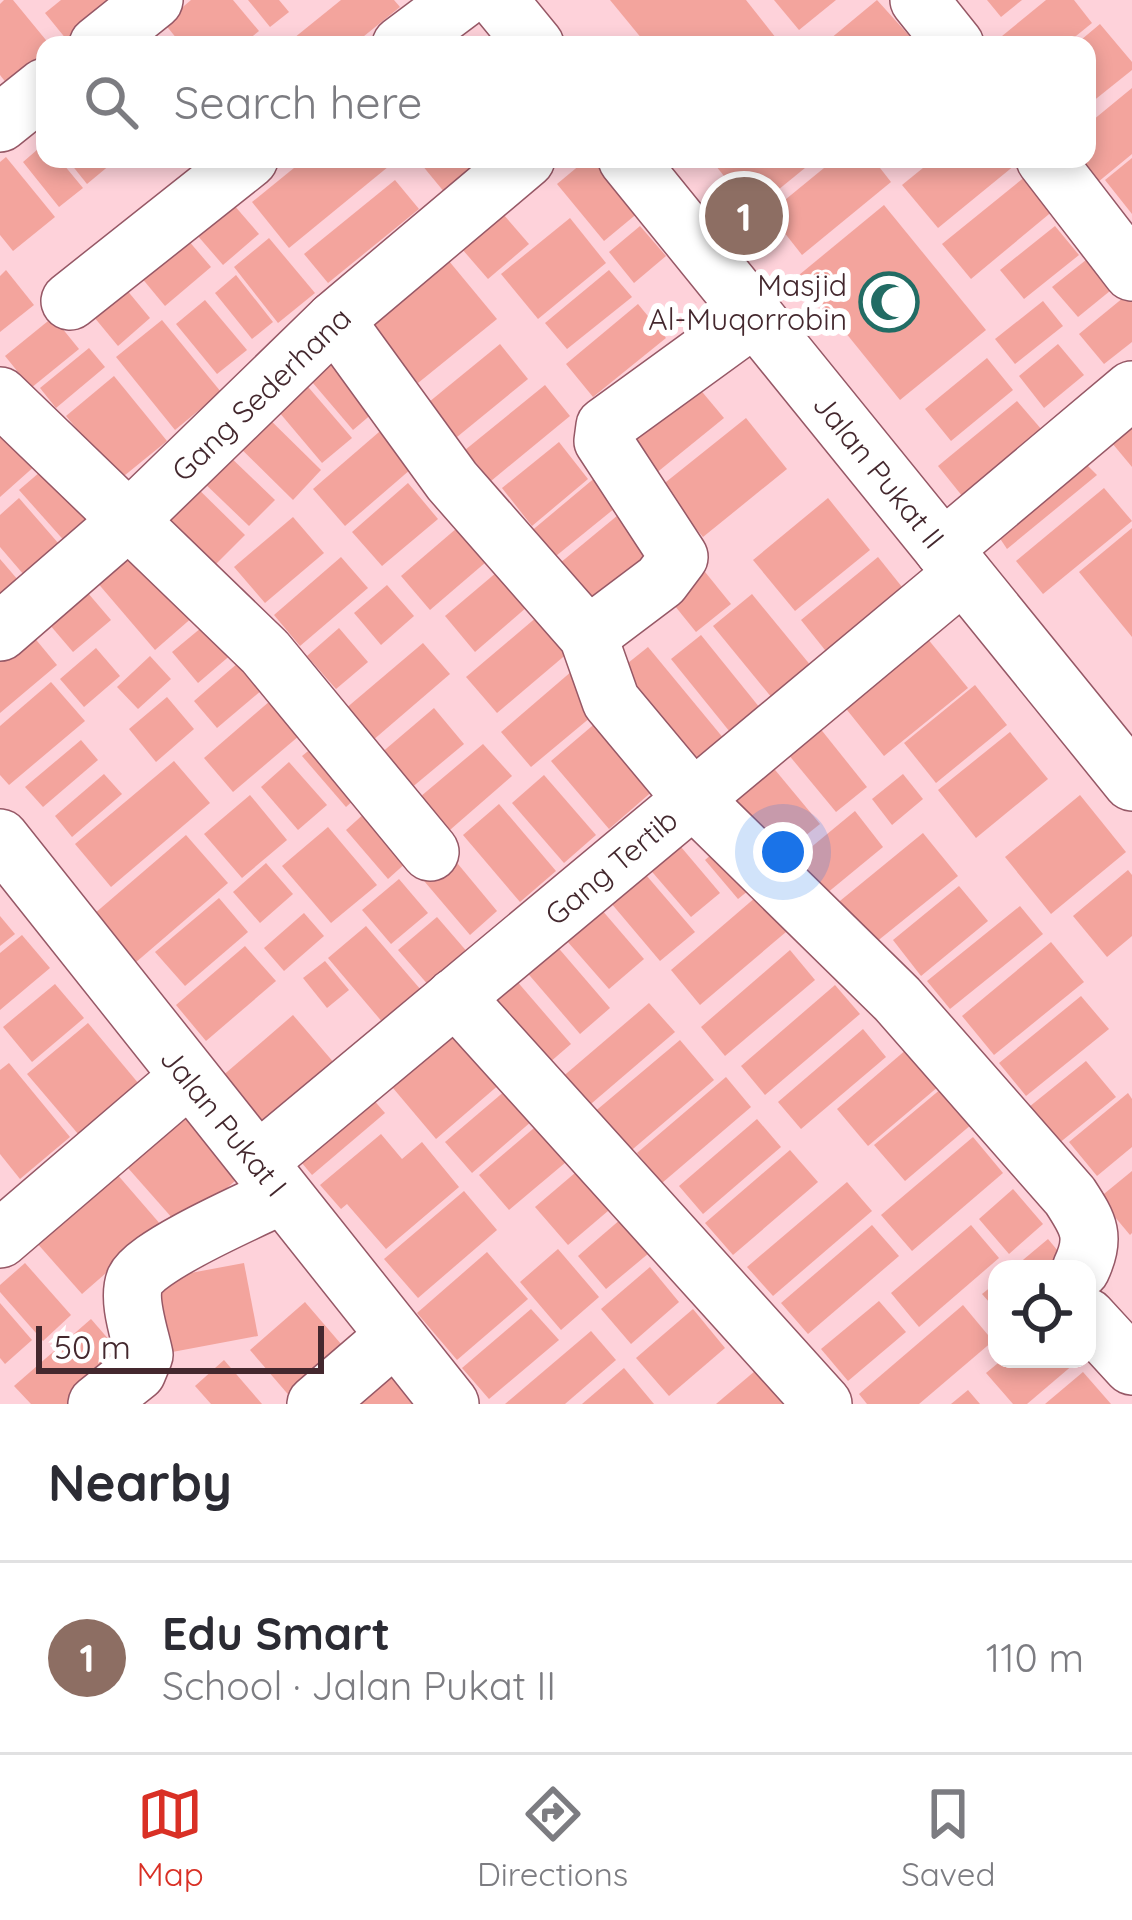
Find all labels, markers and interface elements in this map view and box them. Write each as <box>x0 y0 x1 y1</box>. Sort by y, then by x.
search box <box>36 36 1096 168</box>
icon: search <box>78 69 144 135</box>
text: Search here <box>174 74 422 130</box>
pin: 1 <box>705 171 783 261</box>
place label: Masjid Al-Muqorrobin <box>648 266 847 338</box>
mosque icon: Masjid Al-Muqorrobin <box>858 271 920 333</box>
street label: Gang Sederhana <box>163 299 359 489</box>
street label: Jalan Pukat II <box>805 386 953 556</box>
street label: Gang Tertib <box>537 801 685 933</box>
your location <box>753 822 813 882</box>
street label: Jalan Pukat I <box>152 1040 296 1204</box>
map controls <box>988 1260 1096 1368</box>
button: locate <box>988 1260 1096 1368</box>
scale bar <box>36 1320 324 1373</box>
text: 50 m <box>54 1326 131 1367</box>
text: Nearby <box>48 1450 232 1514</box>
text: Edu Smart <box>162 1605 390 1661</box>
text: 1 <box>79 1633 95 1682</box>
text: 110 m <box>986 1633 1084 1682</box>
text: School · Jalan Pukat II <box>162 1661 556 1710</box>
tab: Map <box>137 1781 204 1894</box>
tab: Directions <box>477 1781 628 1894</box>
tab: Saved <box>901 1781 995 1894</box>

